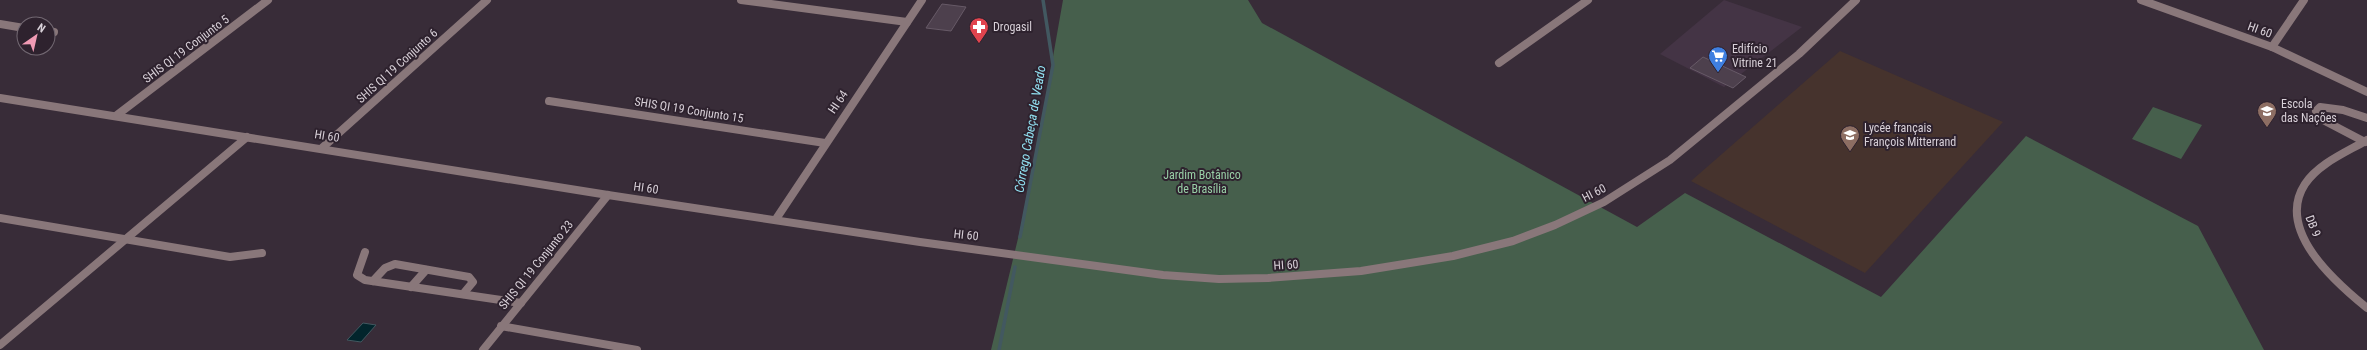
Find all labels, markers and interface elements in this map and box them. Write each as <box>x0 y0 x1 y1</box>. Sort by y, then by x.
street label: SHIS QI 19 Conjunto 5 <box>140 12 232 86</box>
north arrow <box>16 16 56 56</box>
pharmacy icon: Drogasil <box>968 16 990 44</box>
street label: HI 60 <box>2246 19 2274 41</box>
place label: Drogasil <box>993 20 1032 34</box>
text: N <box>35 21 48 36</box>
street label: SHIS QI 19 Conjunto 6 <box>354 26 440 106</box>
place label: Edifício Vitrine 21 <box>1732 42 1777 70</box>
supermarket icon: Edifício Vitrine 21 <box>1707 45 1729 73</box>
water label: Córrego Cabeça de Veado <box>1011 64 1049 194</box>
street label: HI 64 <box>825 88 851 116</box>
street label: SHIS QI 19 Conjunto 15 <box>633 94 745 126</box>
place label: Escola das Nações <box>2281 97 2337 125</box>
school or university icon: Escola das Nações <box>2256 100 2278 128</box>
place label: Lycée français François Mitterrand <box>1864 121 1956 149</box>
school or university icon: Lycée français François Mitterrand <box>1839 124 1861 152</box>
street label: HI 60 <box>314 127 341 145</box>
park label: Jardim Botânico de Brasília <box>1163 168 1241 196</box>
street label: HI 60 <box>633 179 659 197</box>
street label: HI 60 <box>1580 181 1608 205</box>
street label: DB 9 <box>2302 213 2324 239</box>
street label: SHIS QI 19 Conjunto 23 <box>496 218 576 312</box>
street label: HI 60 <box>953 227 979 243</box>
street label: HI 60 <box>1273 257 1299 273</box>

